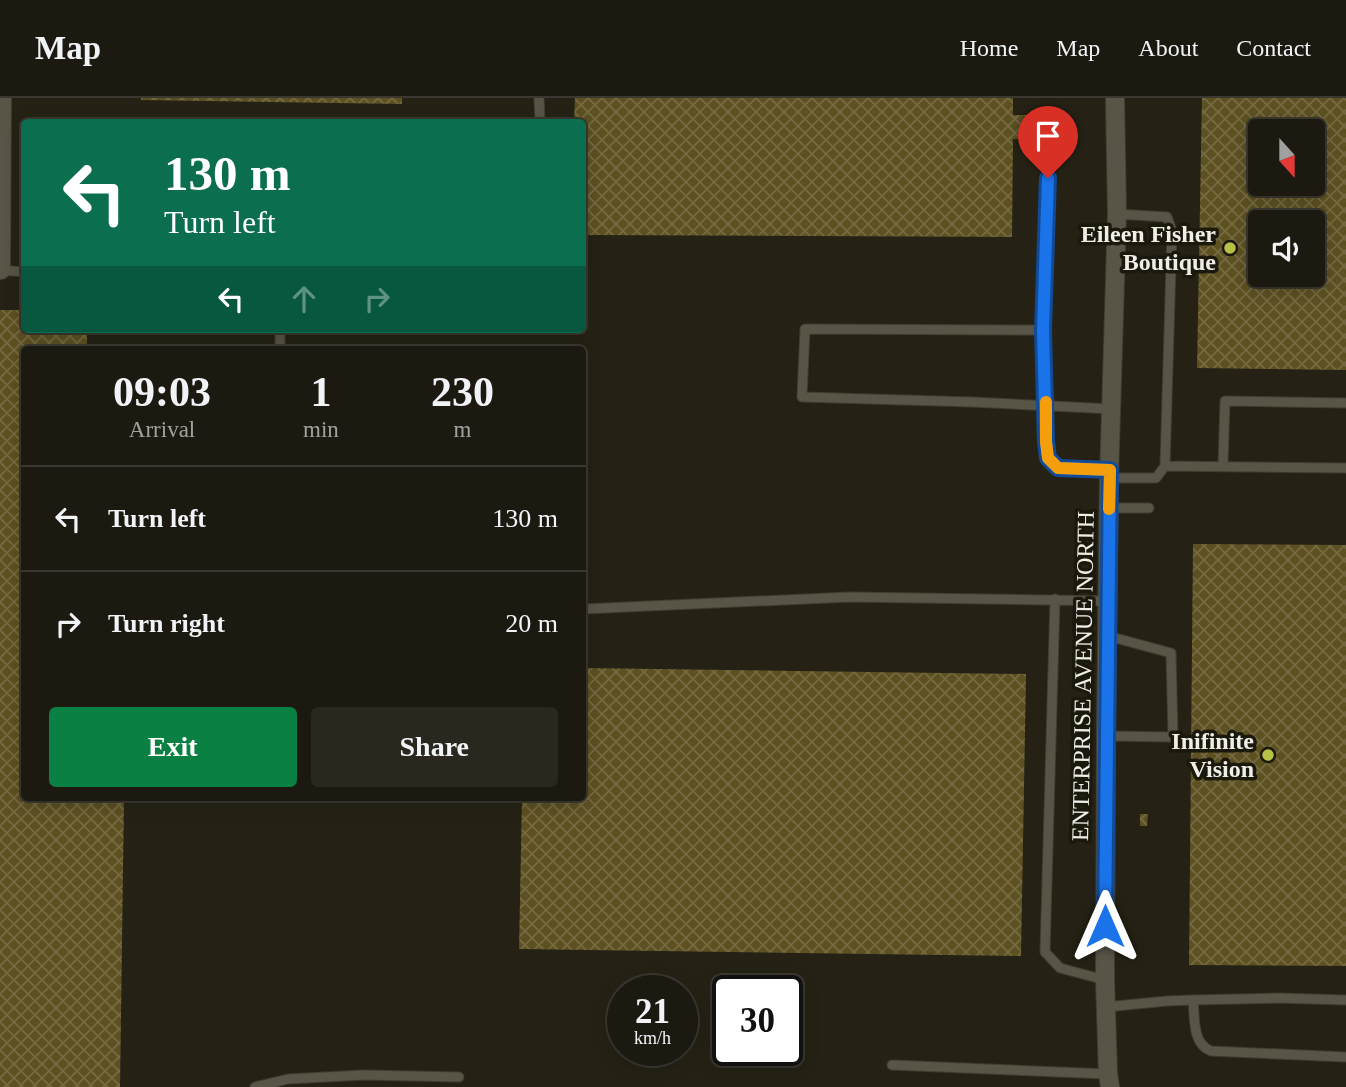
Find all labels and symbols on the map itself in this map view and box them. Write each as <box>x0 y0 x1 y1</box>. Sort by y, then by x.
pin <box>1018 106 1078 178</box>
north arrow <box>1248 119 1325 196</box>
place label: Eileen Fisher Boutique <box>1081 221 1216 275</box>
marker: Eileen Fisher Boutique <box>1222 240 1238 256</box>
street label: ENTERPRISE AVENUE NORTH <box>1067 511 1099 841</box>
place label: Inifinite Vision <box>1171 728 1254 782</box>
marker: Inifinite Vision <box>1260 747 1276 763</box>
position arrow <box>1068 889 1142 963</box>
speed limit sign: 30 <box>712 975 803 1066</box>

